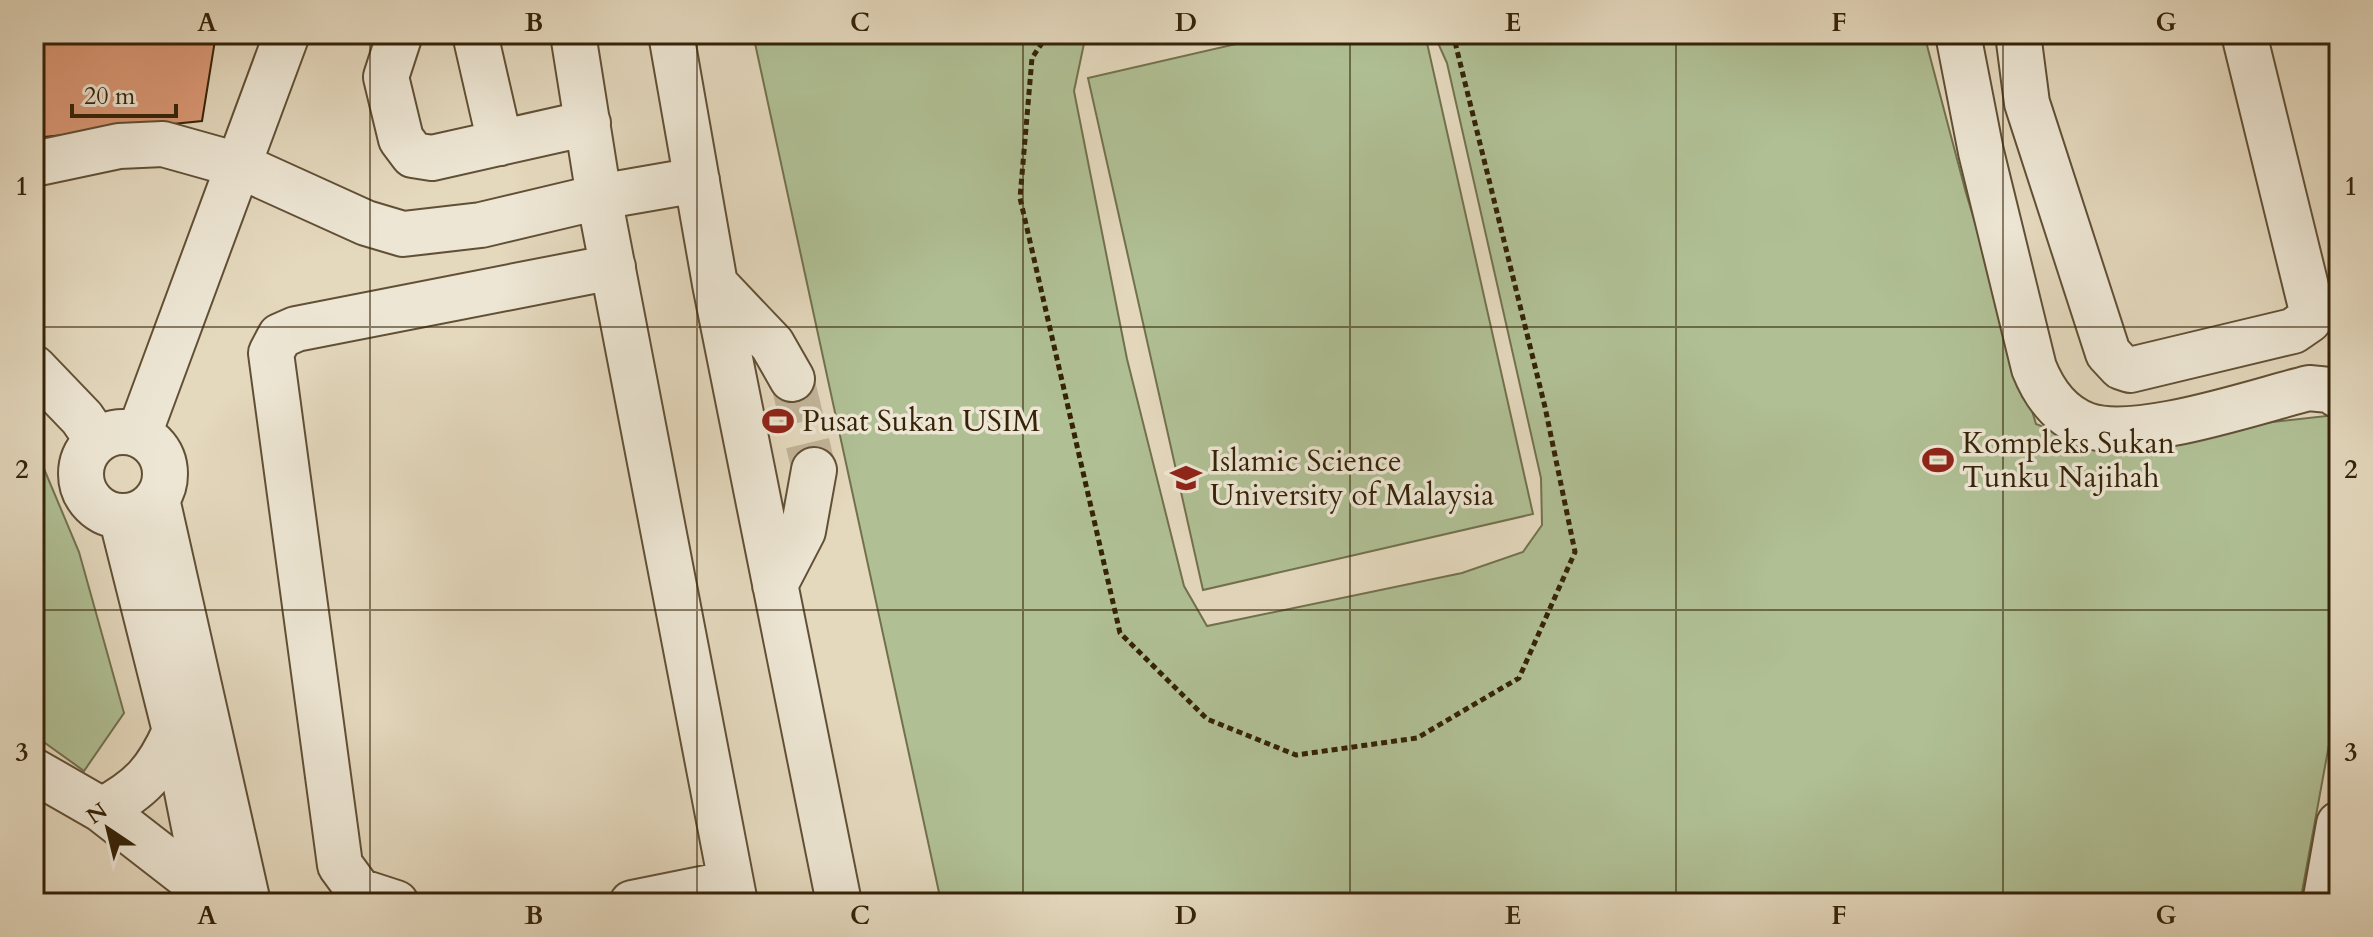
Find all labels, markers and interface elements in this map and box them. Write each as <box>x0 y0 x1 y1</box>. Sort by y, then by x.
text: A <box>197 5 217 40</box>
text: B <box>525 5 543 40</box>
text: C <box>850 5 870 40</box>
text: D <box>1175 5 1197 40</box>
text: E <box>1505 5 1521 40</box>
text: F <box>1831 5 1847 40</box>
text: G <box>2155 5 2177 40</box>
scale bar <box>72 68 176 118</box>
text: 20 m <box>84 80 136 113</box>
text: 1 <box>15 169 29 204</box>
text: 1 <box>2344 169 2358 204</box>
place label: Pusat Sukan USIM <box>802 401 1040 442</box>
sports icon: Pusat Sukan USIM <box>761 404 795 438</box>
place label: Kompleks Sukan Tunku Najihah <box>1962 423 2175 498</box>
place label: Islamic Science University of Malaysia <box>1210 441 1494 516</box>
sports icon: Kompleks Sukan Tunku Najihah <box>1921 443 1955 477</box>
text: 2 <box>15 452 29 487</box>
text: 2 <box>2344 452 2358 487</box>
school or university icon: Islamic Science University of Malaysia <box>1169 461 1203 495</box>
text: 3 <box>15 735 29 770</box>
text: 3 <box>2344 735 2358 770</box>
north arrow <box>68 789 148 869</box>
text: N <box>81 796 114 831</box>
text: A <box>197 898 217 933</box>
text: B <box>525 898 543 933</box>
text: C <box>850 898 870 933</box>
text: D <box>1175 898 1197 933</box>
text: E <box>1505 898 1521 933</box>
text: F <box>1831 898 1847 933</box>
text: G <box>2155 898 2177 933</box>

